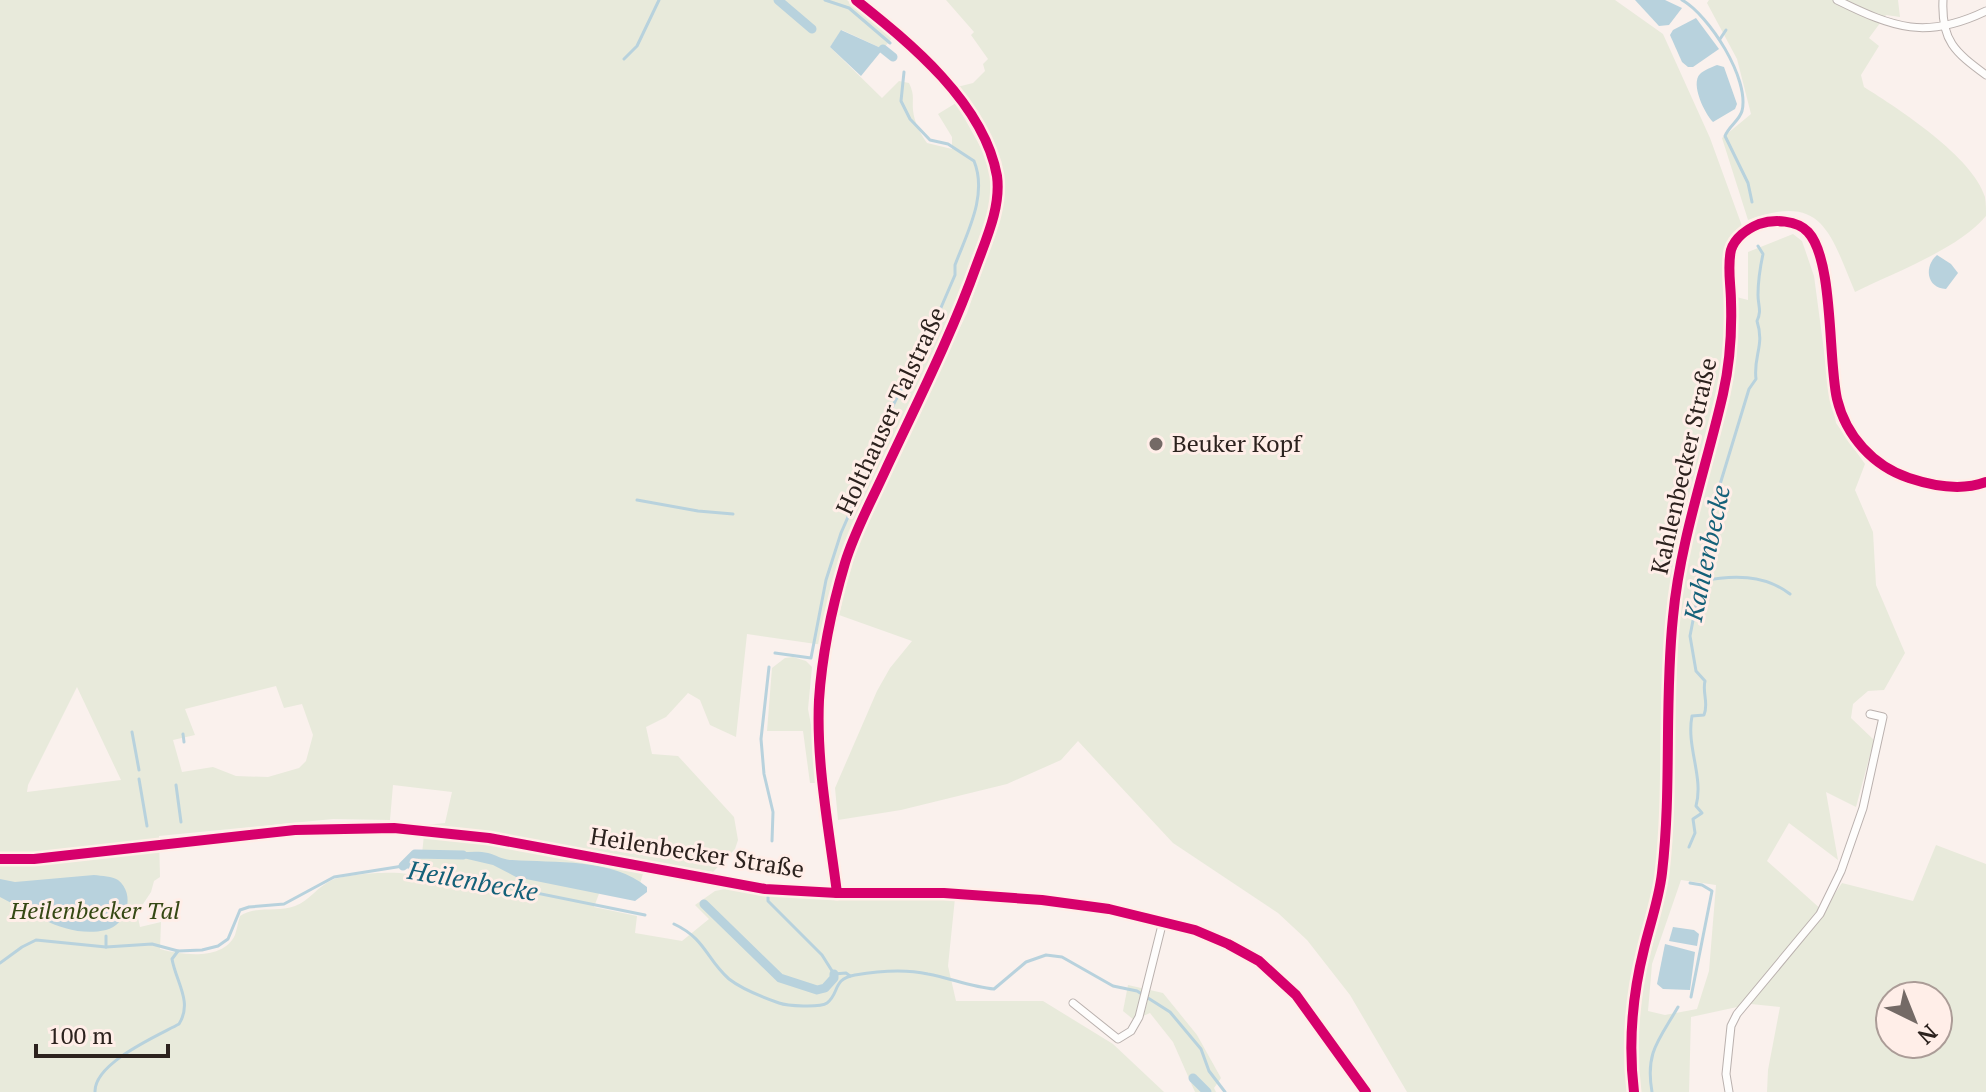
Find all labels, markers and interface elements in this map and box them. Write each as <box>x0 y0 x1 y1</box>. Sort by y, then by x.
street label: Holthauser Talstraße <box>828 301 952 520</box>
street label: Kahlenbecker Straße <box>1645 355 1723 577</box>
place label: Beuker Kopf <box>1172 427 1303 459</box>
marker: Beuker Kopf <box>1147 435 1165 453</box>
water label: Kahlenbecke <box>1677 482 1737 624</box>
street label: Heilenbecker Straße <box>588 819 807 885</box>
water label: Heilenbecke <box>404 852 541 908</box>
park label: Heilenbecker Tal <box>9 894 180 926</box>
north arrow <box>1874 980 1954 1060</box>
scale bar <box>36 1008 168 1058</box>
text: 100 m <box>48 1019 113 1051</box>
text: N <box>1912 1019 1944 1052</box>

